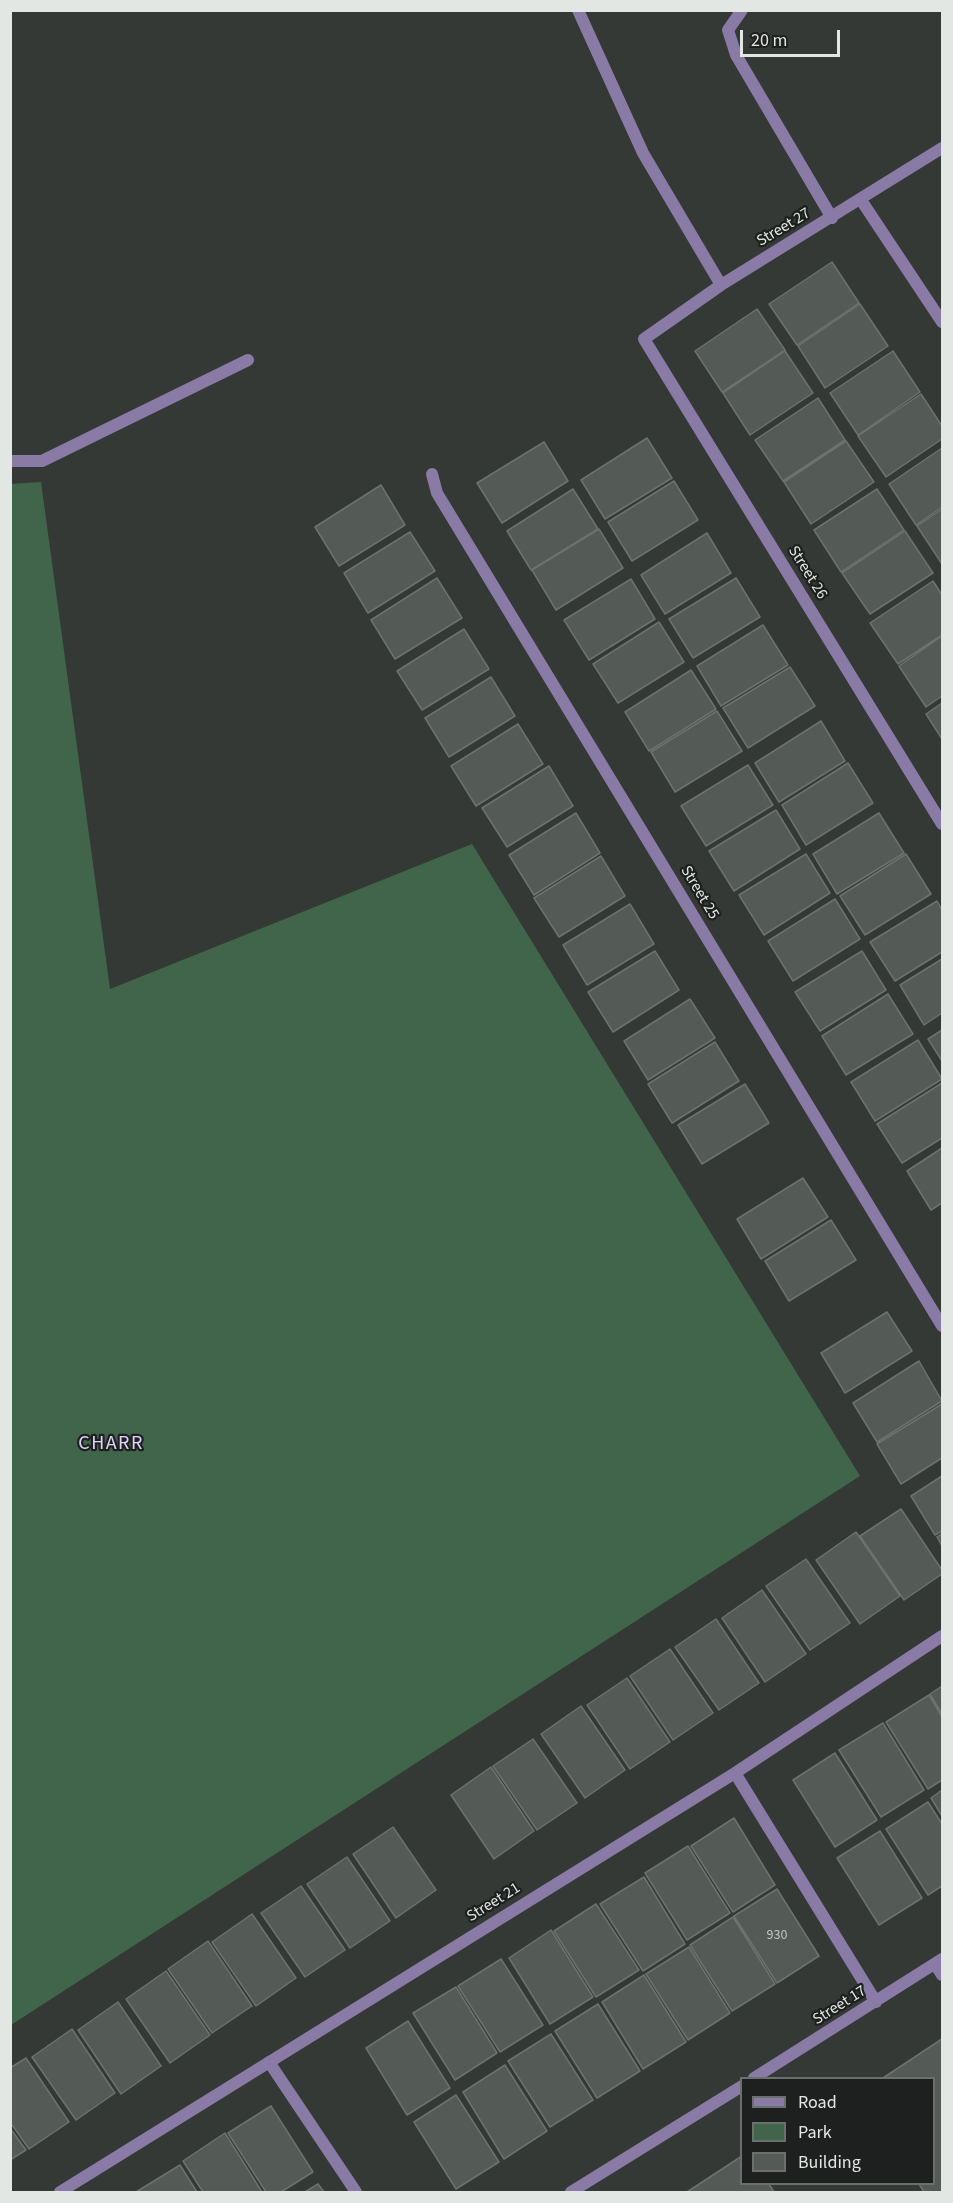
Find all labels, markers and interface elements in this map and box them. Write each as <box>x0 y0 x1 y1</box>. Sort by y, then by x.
scale bar <box>743 18 844 56</box>
text: 20 m <box>751 28 787 53</box>
street label: Street 27 <box>754 205 814 251</box>
street label: Street 26 <box>783 543 831 603</box>
street label: Street 25 <box>676 863 722 923</box>
district label: CHARR <box>78 1433 144 1457</box>
street label: Street 21 <box>464 1879 524 1927</box>
house number: 930 <box>767 1928 787 1944</box>
street label: Street 17 <box>810 1982 870 2030</box>
legend <box>740 2077 935 2185</box>
text: Road <box>798 2090 837 2115</box>
text: Park <box>798 2120 832 2145</box>
text: Building <box>798 2150 861 2175</box>

